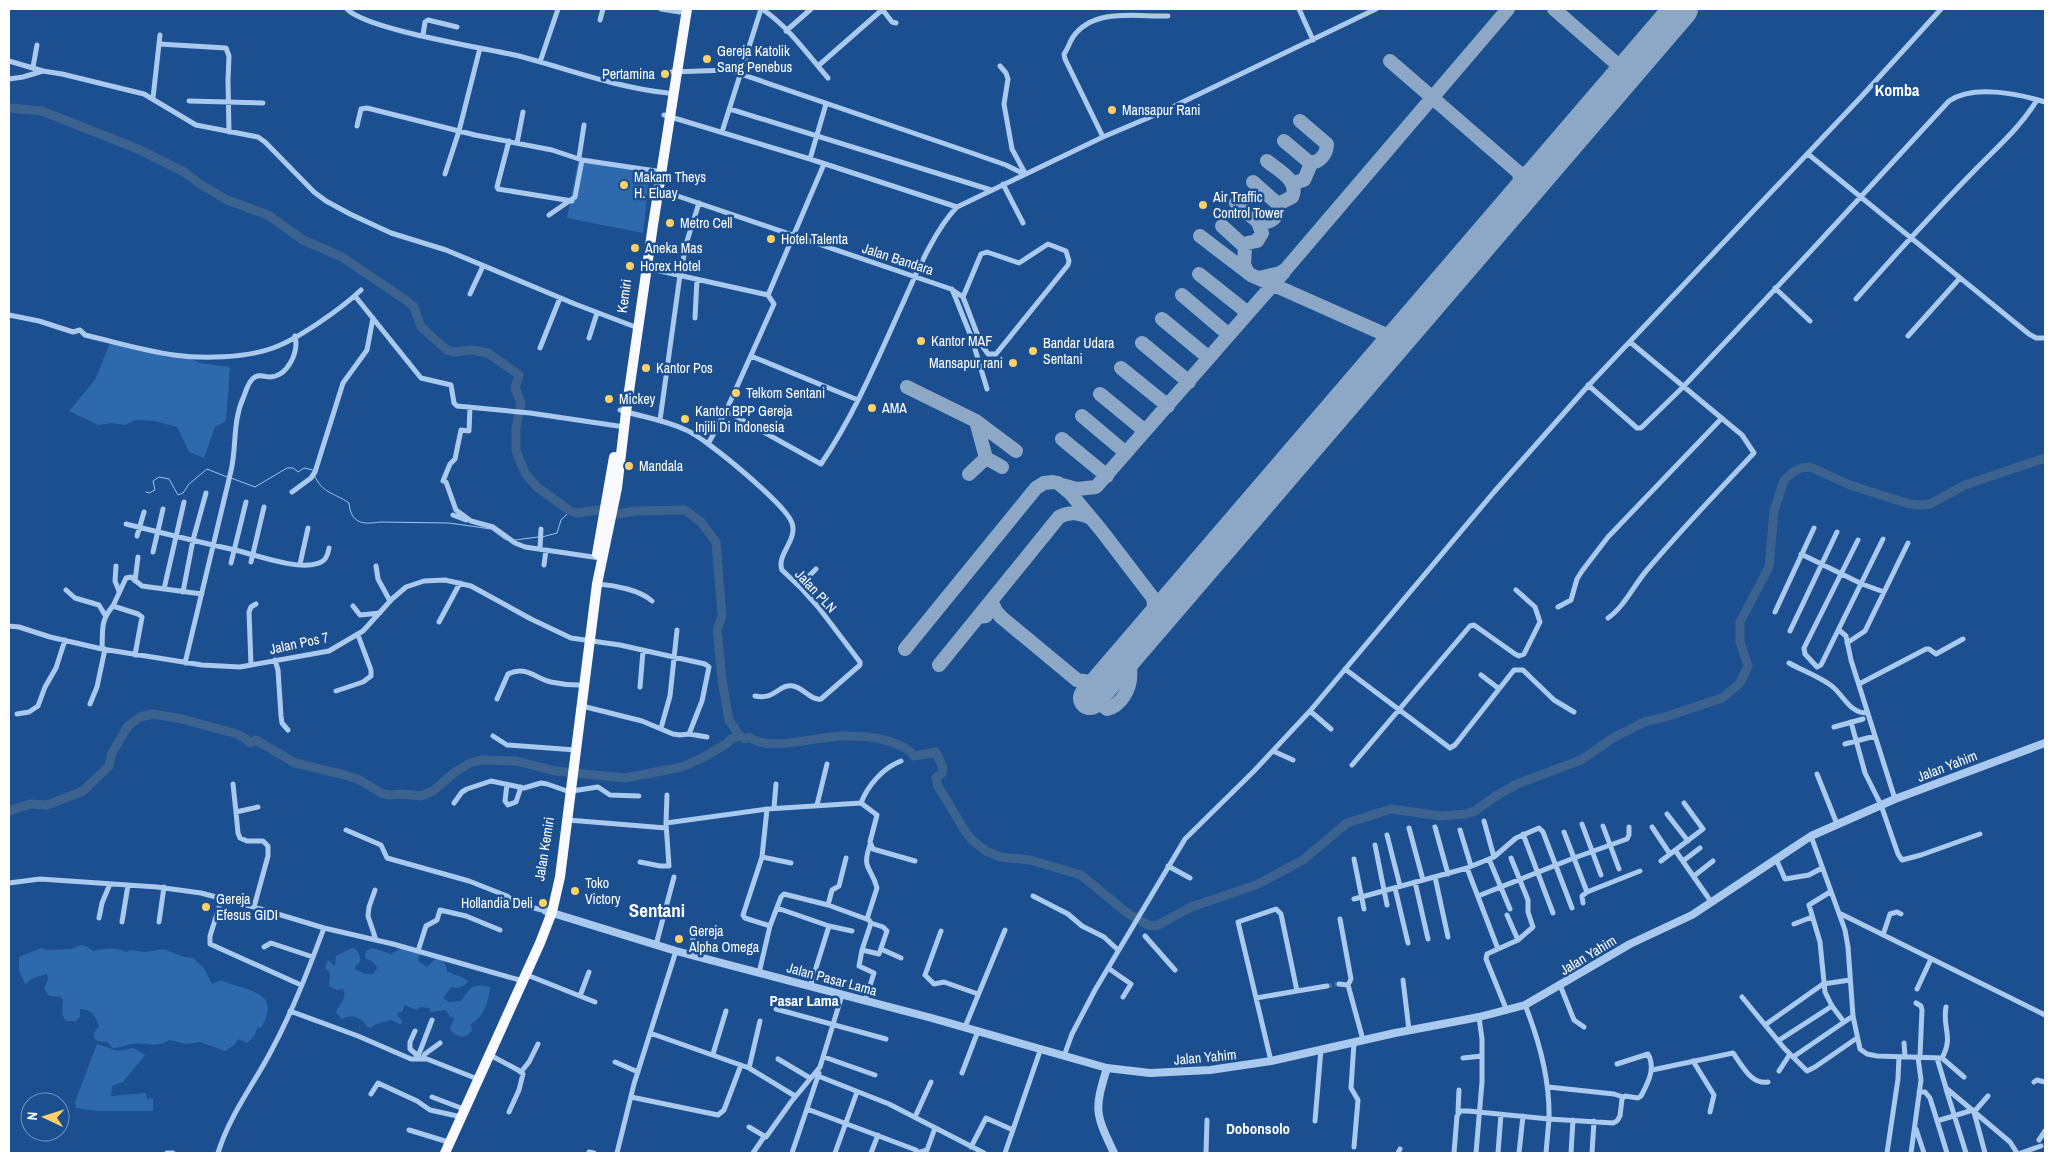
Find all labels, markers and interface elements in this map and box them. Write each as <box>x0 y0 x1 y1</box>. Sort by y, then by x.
place label: Gereja Katolik Sang Penebus <box>717 42 793 76</box>
marker: Gereja Katolik Sang Penebus <box>701 53 713 65</box>
place label: Pertamina <box>602 65 656 83</box>
marker: Pertamina <box>659 68 671 80</box>
district label: Komba <box>1875 79 1920 101</box>
place label: Mansapur Rani <box>1122 101 1200 119</box>
marker: Mansapur Rani <box>1106 104 1118 116</box>
place label: Makam Theys H. Eluay <box>634 168 706 202</box>
marker: Makam Theys H. Eluay <box>618 179 630 191</box>
place label: Air Traffic Control Tower <box>1212 188 1284 222</box>
marker: Air Traffic Control Tower <box>1197 199 1209 211</box>
place label: Metro Cell <box>680 214 732 232</box>
marker: Metro Cell <box>664 217 676 229</box>
place label: Hotel Talenta <box>781 230 849 248</box>
marker: Hotel Talenta <box>765 233 777 245</box>
place label: Aneka Mas <box>644 239 703 257</box>
street label: Jalan Bandara <box>860 239 937 279</box>
marker: Aneka Mas <box>629 242 641 254</box>
place label: Horex Hotel <box>640 257 701 275</box>
marker: Horex Hotel <box>624 260 636 272</box>
street label: Kemiri <box>613 278 635 314</box>
place label: Kantor MAF <box>931 332 992 350</box>
place label: Bandar Udara Sentani <box>1043 334 1115 368</box>
marker: Kantor MAF <box>915 335 927 347</box>
marker: Bandar Udara Sentani <box>1027 345 1039 357</box>
place label: Mansapur rani <box>929 354 1003 372</box>
marker: Mansapur rani <box>1007 357 1019 369</box>
place label: Kantor Pos <box>656 359 713 377</box>
marker: Kantor Pos <box>640 362 652 374</box>
place label: Telkom Sentani <box>746 384 825 402</box>
marker: Telkom Sentani <box>730 387 742 399</box>
place label: Mickey <box>619 390 656 408</box>
marker: Mickey <box>603 393 615 405</box>
place label: AMA <box>881 399 907 417</box>
place label: Kantor BPP Gereja Injili Di Indonesia <box>695 402 793 436</box>
marker: AMA <box>866 402 878 414</box>
marker: Kantor BPP Gereja Injili Di Indonesia <box>679 413 691 425</box>
place label: Mandala <box>639 457 684 475</box>
marker: Mandala <box>623 460 635 472</box>
street label: Jalan PLN <box>791 565 841 617</box>
street label: Jalan Pos 7 <box>268 628 330 658</box>
street label: Jalan Yahim <box>1914 746 1980 786</box>
street label: Jalan Kemiri <box>530 816 558 882</box>
place label: Toko Victory <box>585 874 621 908</box>
marker: Toko Victory <box>569 885 581 897</box>
place label: Gereja Efesus GIDI <box>216 890 278 924</box>
place label: Hollandia Deli <box>461 894 533 912</box>
marker: Hollandia Deli <box>537 897 549 909</box>
district label: Sentani <box>629 897 685 923</box>
marker: Gereja Efesus GIDI <box>200 901 212 913</box>
place label: Gereja Alpha Omega <box>688 922 760 956</box>
street label: Jalan Yahim <box>1556 931 1620 979</box>
marker: Gereja Alpha Omega <box>673 933 685 945</box>
street label: Jalan Pasar Lama <box>785 959 879 999</box>
district label: Pasar Lama <box>769 992 839 1010</box>
street label: Jalan Yahim <box>1173 1045 1237 1069</box>
north arrow <box>20 1092 70 1142</box>
text: N <box>23 1111 41 1121</box>
district label: Dobonsolo <box>1226 1118 1290 1139</box>

